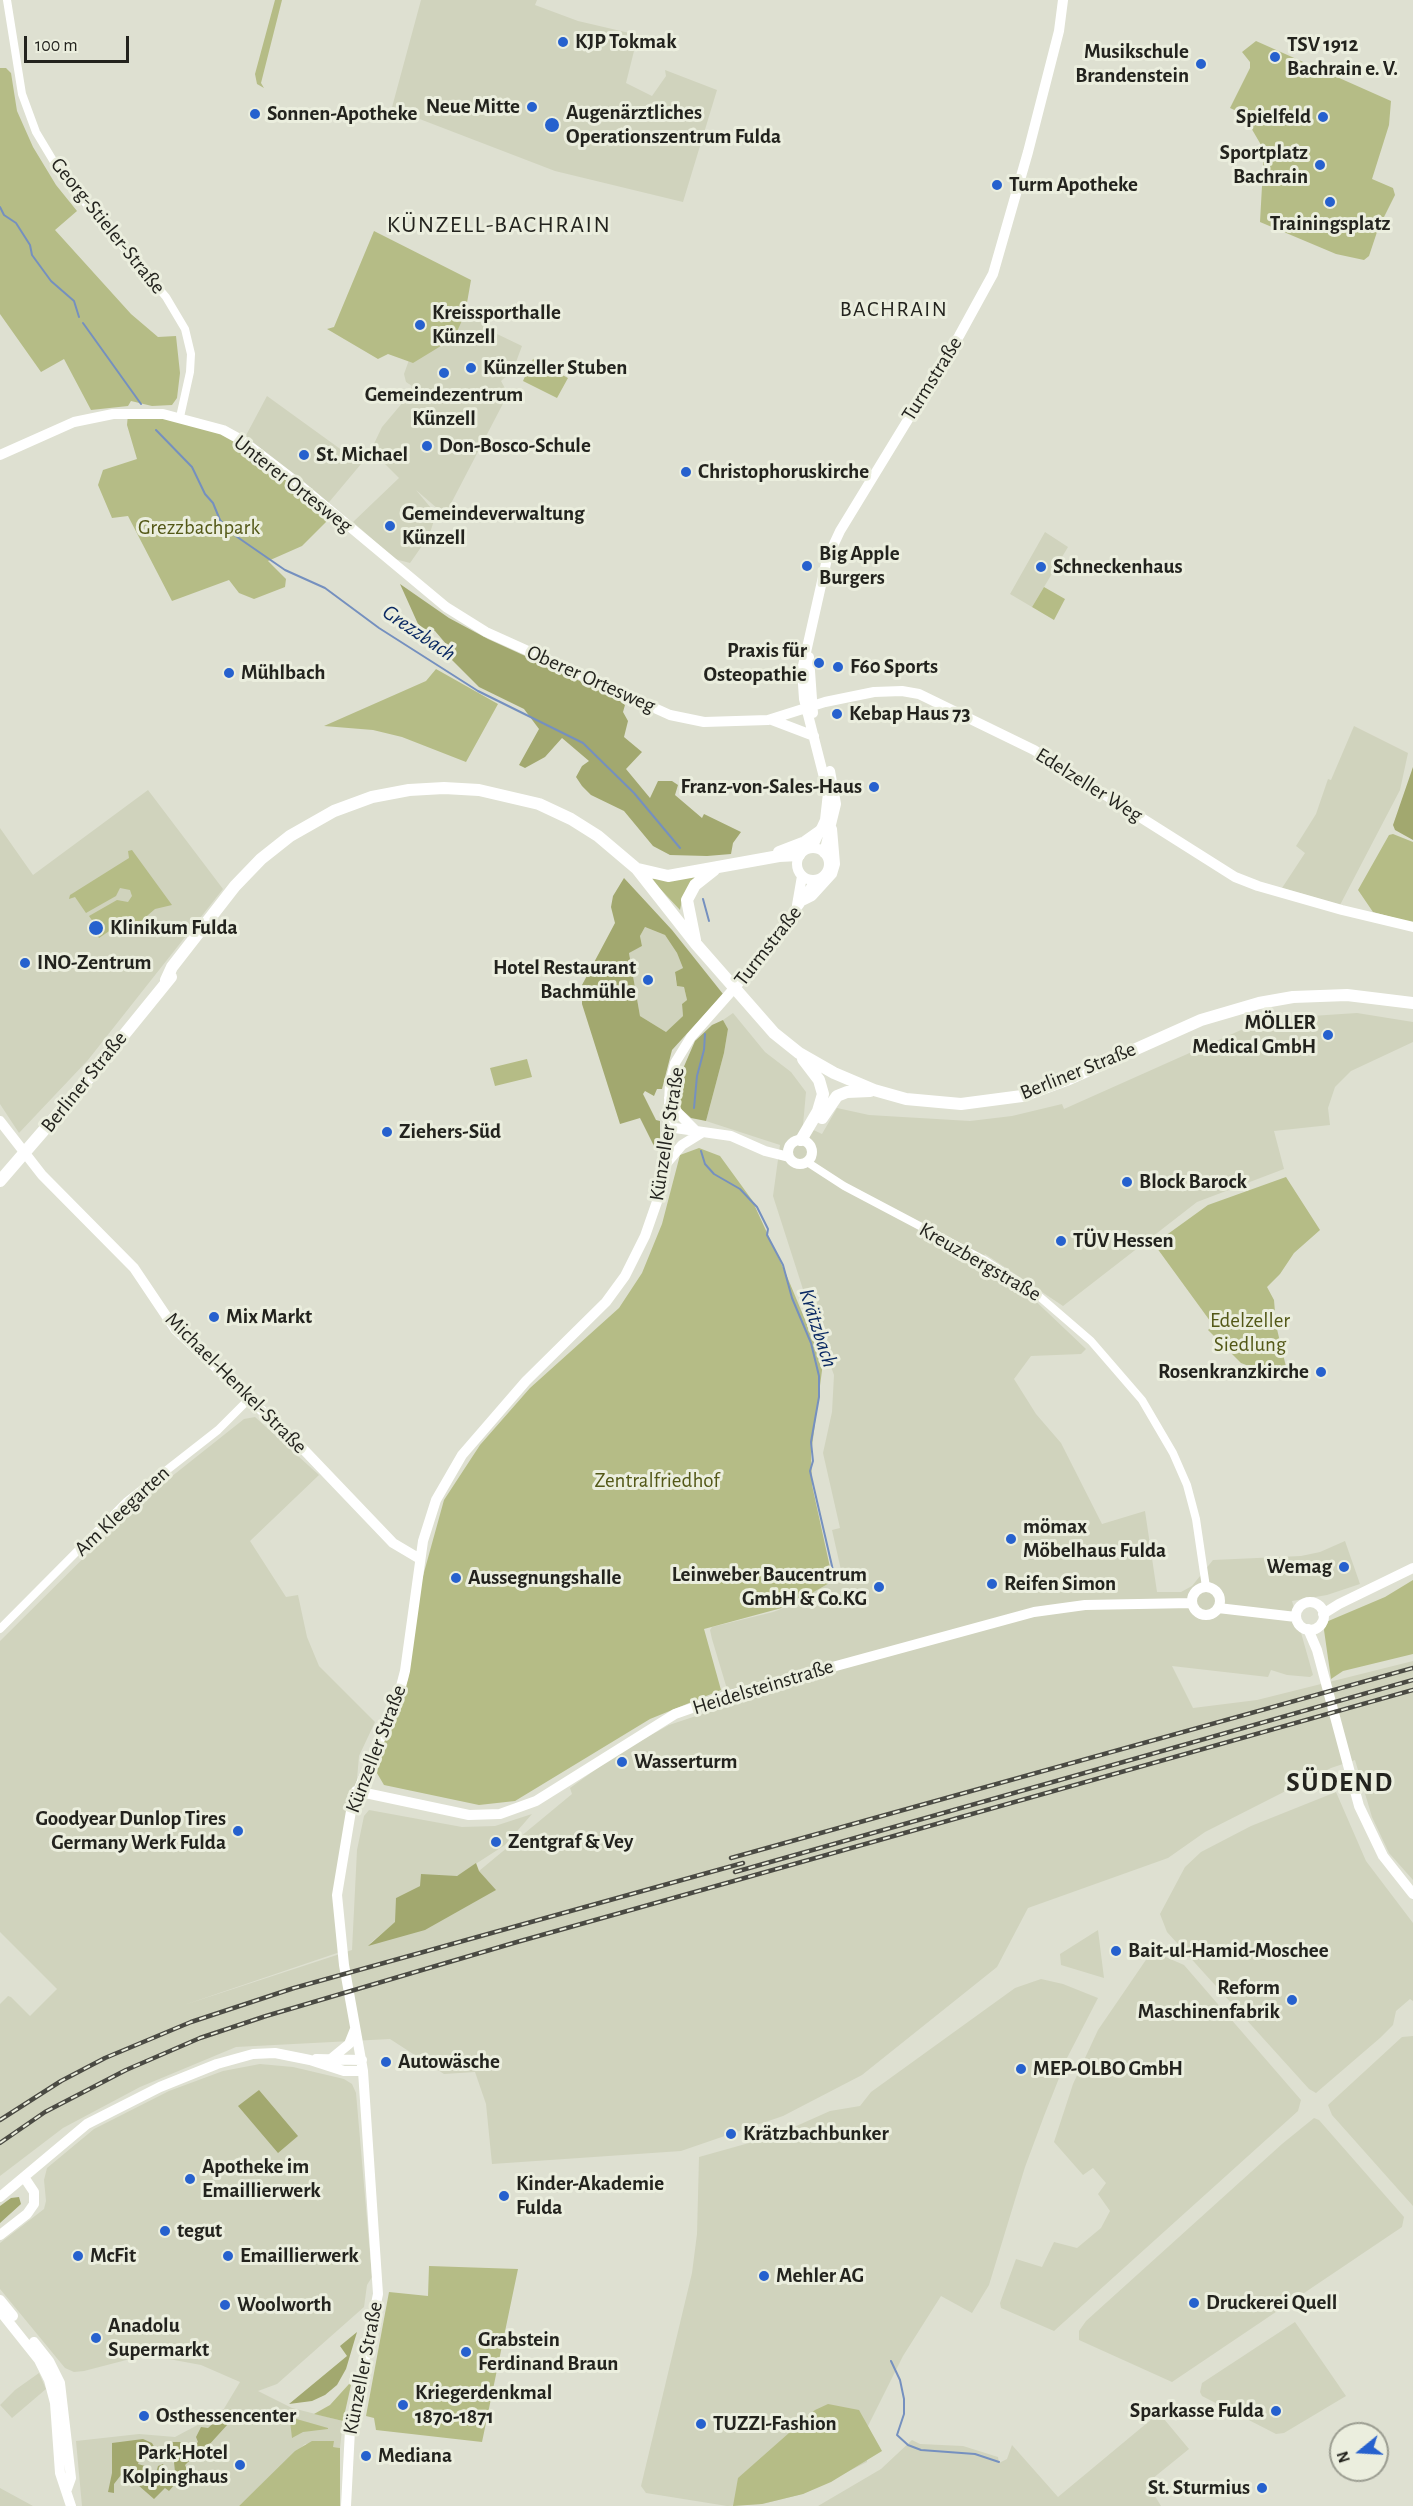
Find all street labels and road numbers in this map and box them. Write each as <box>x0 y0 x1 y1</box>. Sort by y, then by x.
street label: Georg-Stieler-Straße <box>45 153 171 299</box>
street label: Turmstraße <box>896 332 968 426</box>
street label: Unterer Ortesweg <box>229 430 357 538</box>
street label: Oberer Ortesweg <box>523 639 659 719</box>
street label: Edelzeller Weg <box>1031 742 1147 828</box>
street label: Turmstraße <box>729 901 807 991</box>
street label: Berliner Straße <box>36 1026 132 1138</box>
street label: Berliner Straße <box>1016 1036 1140 1106</box>
street label: Künzeller Straße <box>644 1065 690 1203</box>
street label: Kreuzbergstraße <box>915 1217 1045 1307</box>
street label: Michael-Henkel-Straße <box>160 1307 312 1459</box>
street label: Am Kleegarten <box>69 1460 175 1562</box>
street label: Heidelsteinstraße <box>689 1654 837 1720</box>
street label: Künzeller Straße <box>340 1681 412 1817</box>
street label: Künzeller Straße <box>338 2299 388 2437</box>

